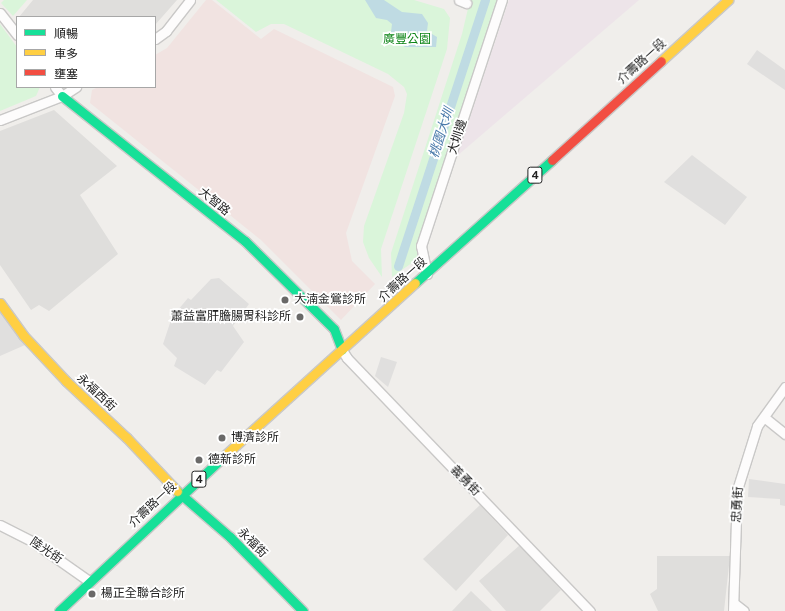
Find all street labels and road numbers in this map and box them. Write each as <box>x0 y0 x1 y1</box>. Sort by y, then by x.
street label: 介壽路一段 <box>615 37 669 87</box>
street label: 大圳邊 <box>446 118 470 156</box>
road number: 4 <box>527 166 543 184</box>
street label: 大智路 <box>195 185 233 219</box>
street label: 介壽路一段 <box>376 255 430 305</box>
street label: 永福西街 <box>74 371 118 415</box>
street label: 義勇街 <box>447 463 483 499</box>
road number: 4 <box>191 470 207 488</box>
street label: 介壽路一段 <box>126 479 180 531</box>
street label: 忠勇街 <box>730 487 746 523</box>
street label: 永福街 <box>234 525 270 561</box>
street label: 陸光街 <box>27 535 65 567</box>

